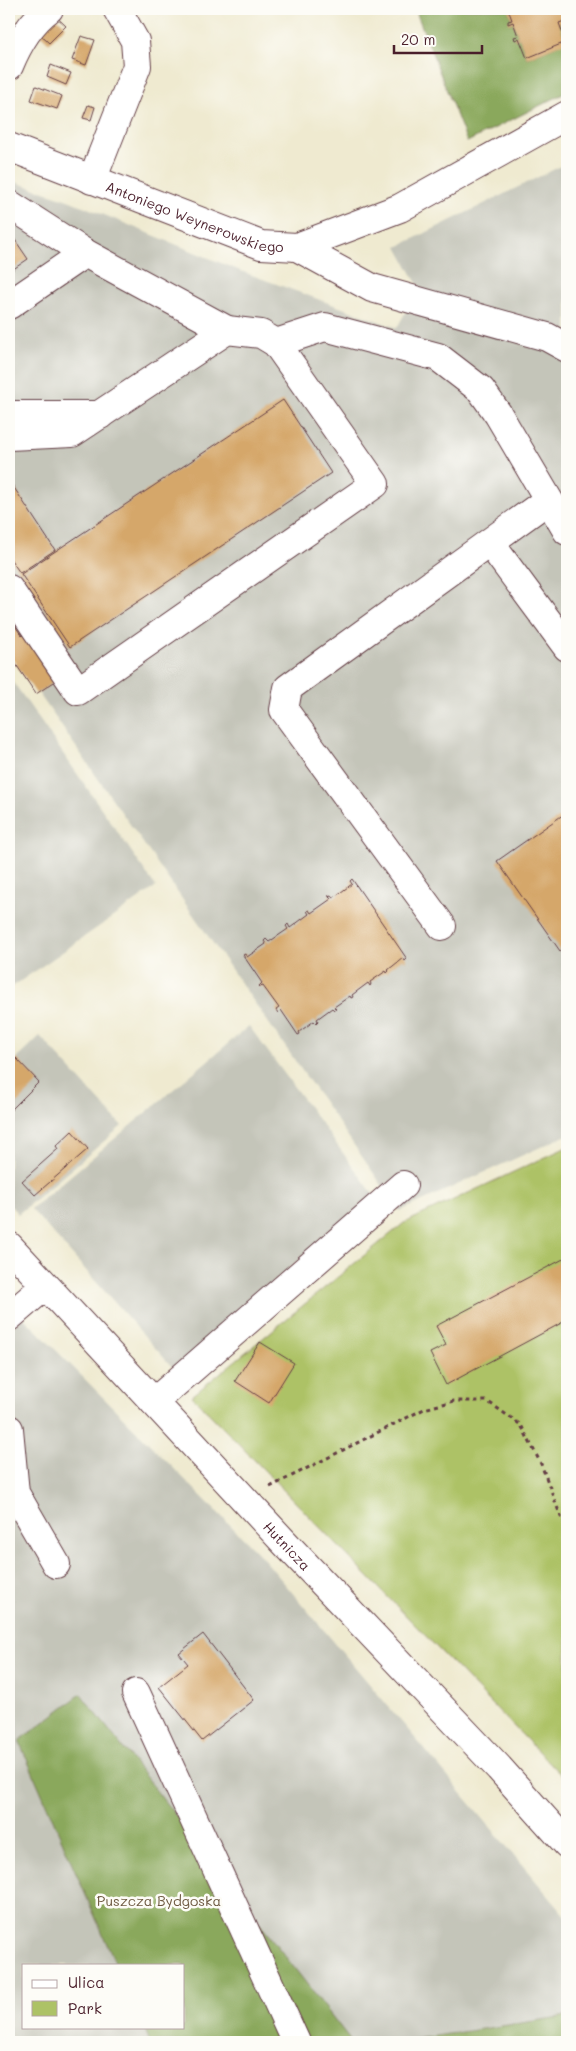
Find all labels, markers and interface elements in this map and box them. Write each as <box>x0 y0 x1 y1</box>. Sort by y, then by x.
scale bar <box>394 22 481 54</box>
text: 20 m <box>401 29 435 49</box>
street label: Antoniego Weynerowskiego <box>103 176 284 256</box>
street label: Hutnicza <box>260 1517 315 1574</box>
park label: Puszcza Bydgoska <box>97 1891 221 1910</box>
legend <box>22 1964 185 2028</box>
text: Ulica <box>68 1972 105 1992</box>
text: Park <box>68 1998 102 2018</box>

